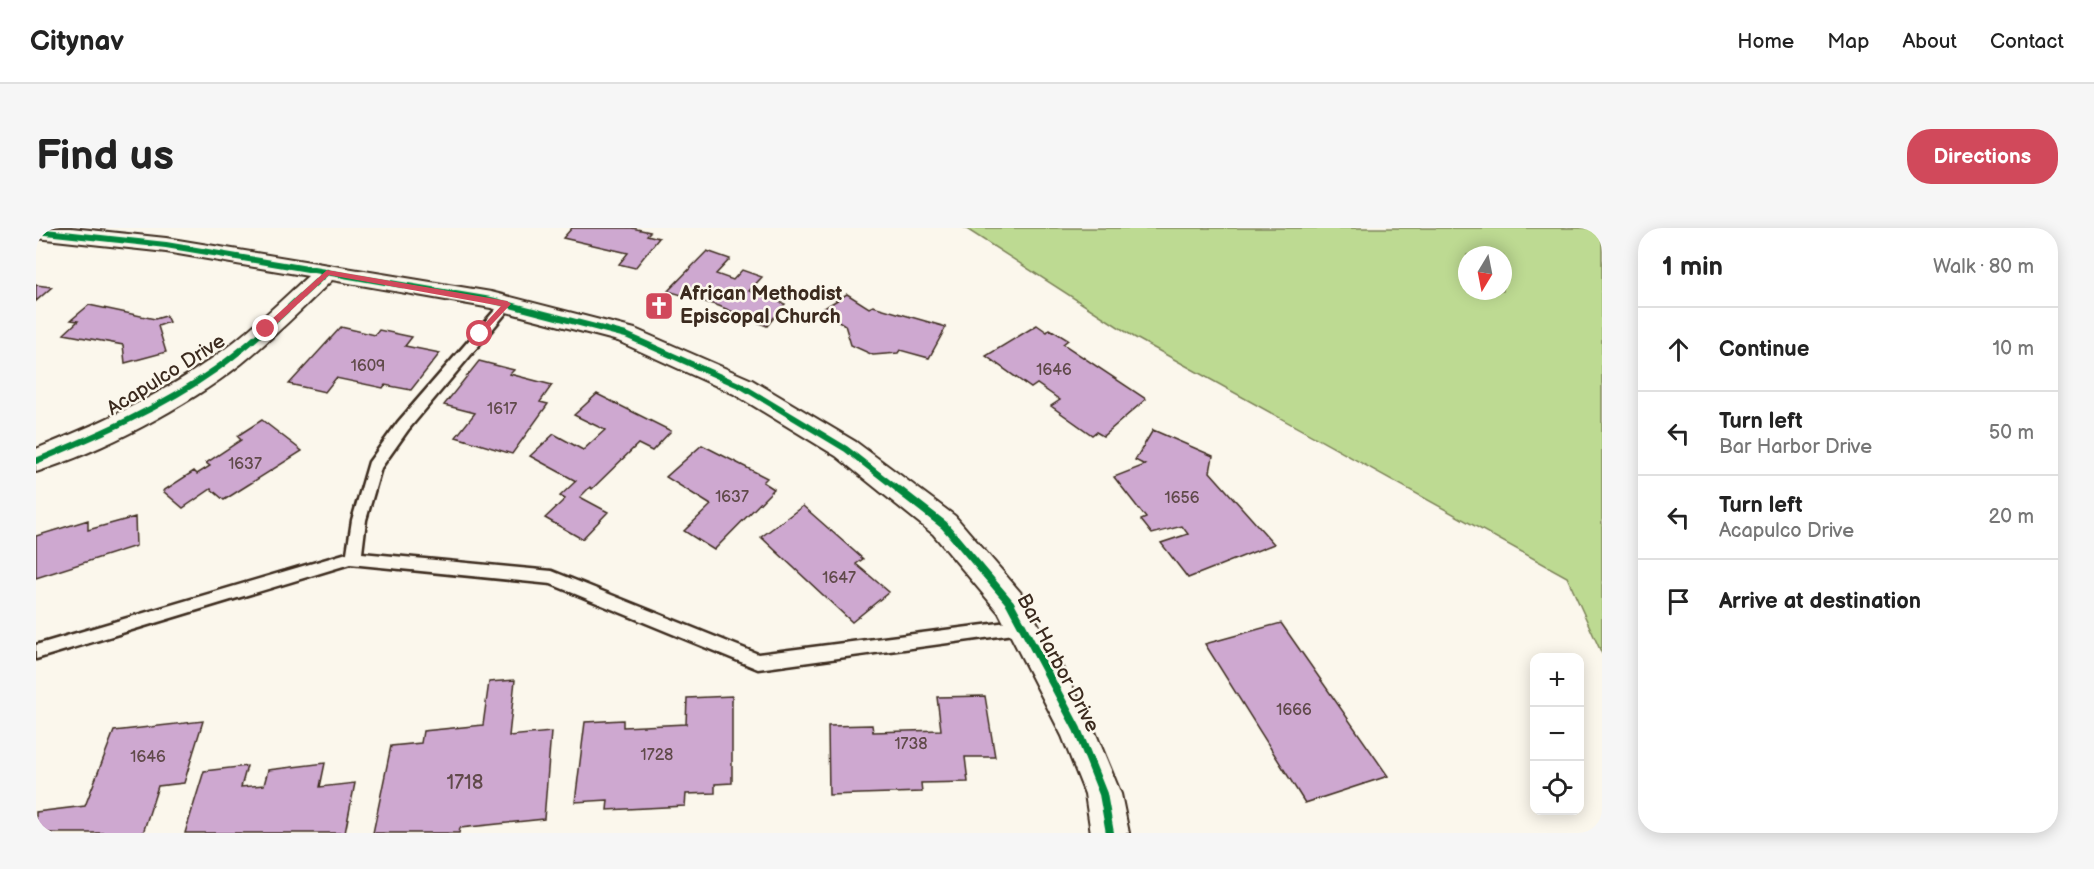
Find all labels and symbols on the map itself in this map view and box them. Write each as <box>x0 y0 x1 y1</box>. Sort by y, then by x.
north arrow <box>1458 246 1512 300</box>
place label: African Methodist Episcopal Church <box>679 282 843 329</box>
church icon: African Methodist Episcopal Church <box>643 290 675 322</box>
route end <box>252 315 278 341</box>
route start <box>466 320 492 346</box>
street label: Acapulco Drive <box>102 329 230 421</box>
house number: 1609 <box>351 357 385 376</box>
house number: 1646 <box>1036 361 1072 380</box>
house number: 1617 <box>487 400 517 419</box>
house number: 1637 <box>228 455 262 474</box>
house number: 1637 <box>715 488 749 507</box>
house number: 1656 <box>1165 489 1200 508</box>
house number: 1647 <box>822 569 856 588</box>
street label: Bar Harbor Drive <box>1011 590 1105 736</box>
house number: 1666 <box>1276 701 1312 720</box>
house number: 1738 <box>894 735 928 754</box>
house number: 1728 <box>641 746 673 765</box>
house number: 1646 <box>130 748 166 767</box>
house number: 1718 <box>447 771 483 795</box>

